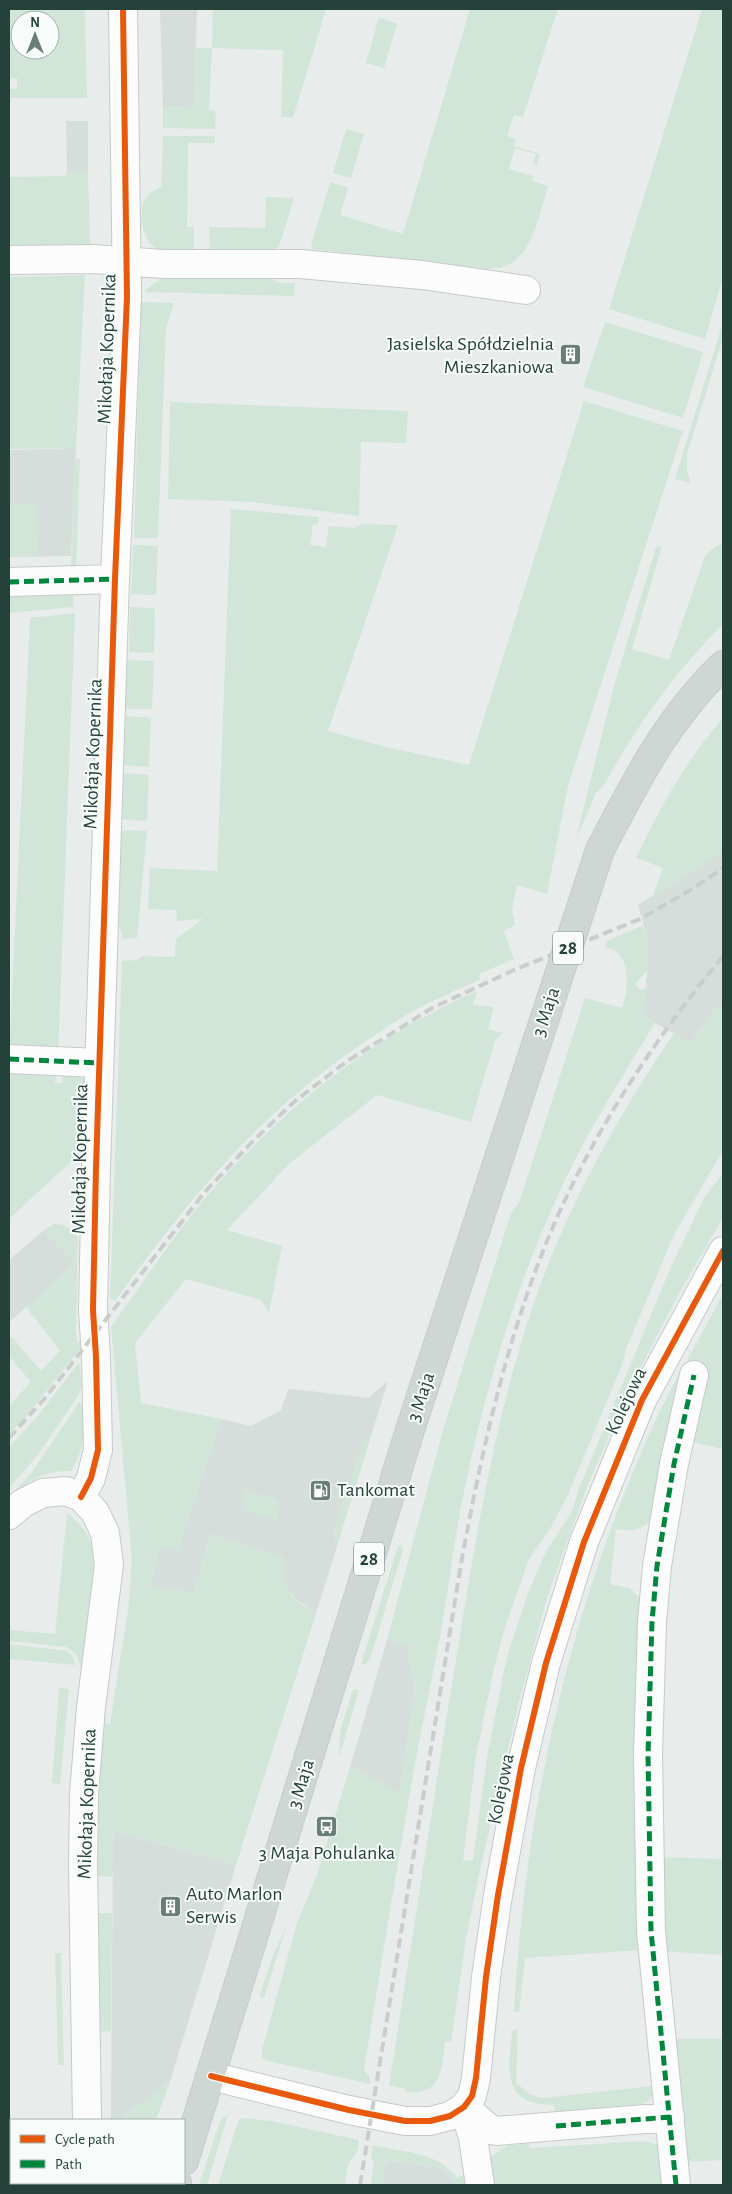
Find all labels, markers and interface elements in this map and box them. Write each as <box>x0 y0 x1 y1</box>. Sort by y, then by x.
north arrow <box>10 10 60 60</box>
text: N <box>30 16 40 30</box>
street label: Mikołaja Kopernika <box>94 273 120 425</box>
place label: Jasielska Spółdzielnia Mieszkaniowa <box>387 334 554 377</box>
building icon: Jasielska Spółdzielnia Mieszkaniowa <box>558 343 582 367</box>
street label: Mikołaja Kopernika <box>80 678 106 830</box>
road number: 28 <box>553 931 583 964</box>
street label: 3 Maja <box>529 985 563 1039</box>
street label: Mikołaja Kopernika <box>69 1083 91 1235</box>
street label: Kolejowa <box>602 1364 650 1438</box>
street label: 3 Maja <box>404 1370 438 1424</box>
fuel station icon: Tankomat <box>309 1478 333 1502</box>
place label: Tankomat <box>337 1480 415 1500</box>
road number: 28 <box>354 1542 384 1576</box>
street label: Mikołaja Kopernika <box>74 1728 100 1880</box>
street label: Kolejowa <box>484 1752 518 1826</box>
street label: 3 Maja <box>284 1757 318 1811</box>
bus stop icon: 3 Maja Pohulanka <box>315 1815 339 1839</box>
place label: 3 Maja Pohulanka <box>259 1843 395 1863</box>
place label: Auto Marlon Serwis <box>186 1884 283 1927</box>
building icon: Auto Marlon Serwis <box>158 1894 182 1918</box>
legend <box>10 2119 185 2184</box>
text: Cycle path <box>55 2132 115 2147</box>
text: Path <box>55 2157 82 2172</box>

